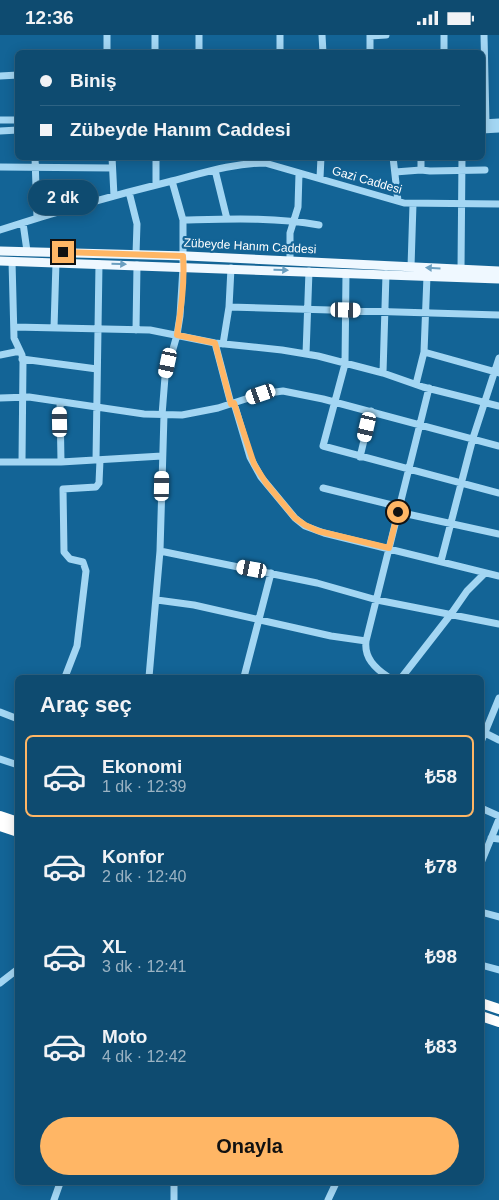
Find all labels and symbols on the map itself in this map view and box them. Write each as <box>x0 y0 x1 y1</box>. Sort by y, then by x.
street label: Gazi Caddesi <box>330 163 404 197</box>
callout: 2 dk <box>28 179 98 215</box>
street label: Zübeyde Hanım Caddesi <box>183 236 317 256</box>
route end <box>52 241 74 263</box>
one-way arrow <box>111 261 127 269</box>
one-way arrow <box>425 263 441 271</box>
one-way arrow <box>273 267 289 275</box>
car <box>330 302 361 318</box>
car <box>157 347 178 379</box>
car <box>244 382 277 406</box>
car <box>52 407 67 437</box>
car <box>356 411 377 443</box>
car <box>154 471 169 501</box>
route start <box>387 501 409 523</box>
car <box>235 559 268 579</box>

